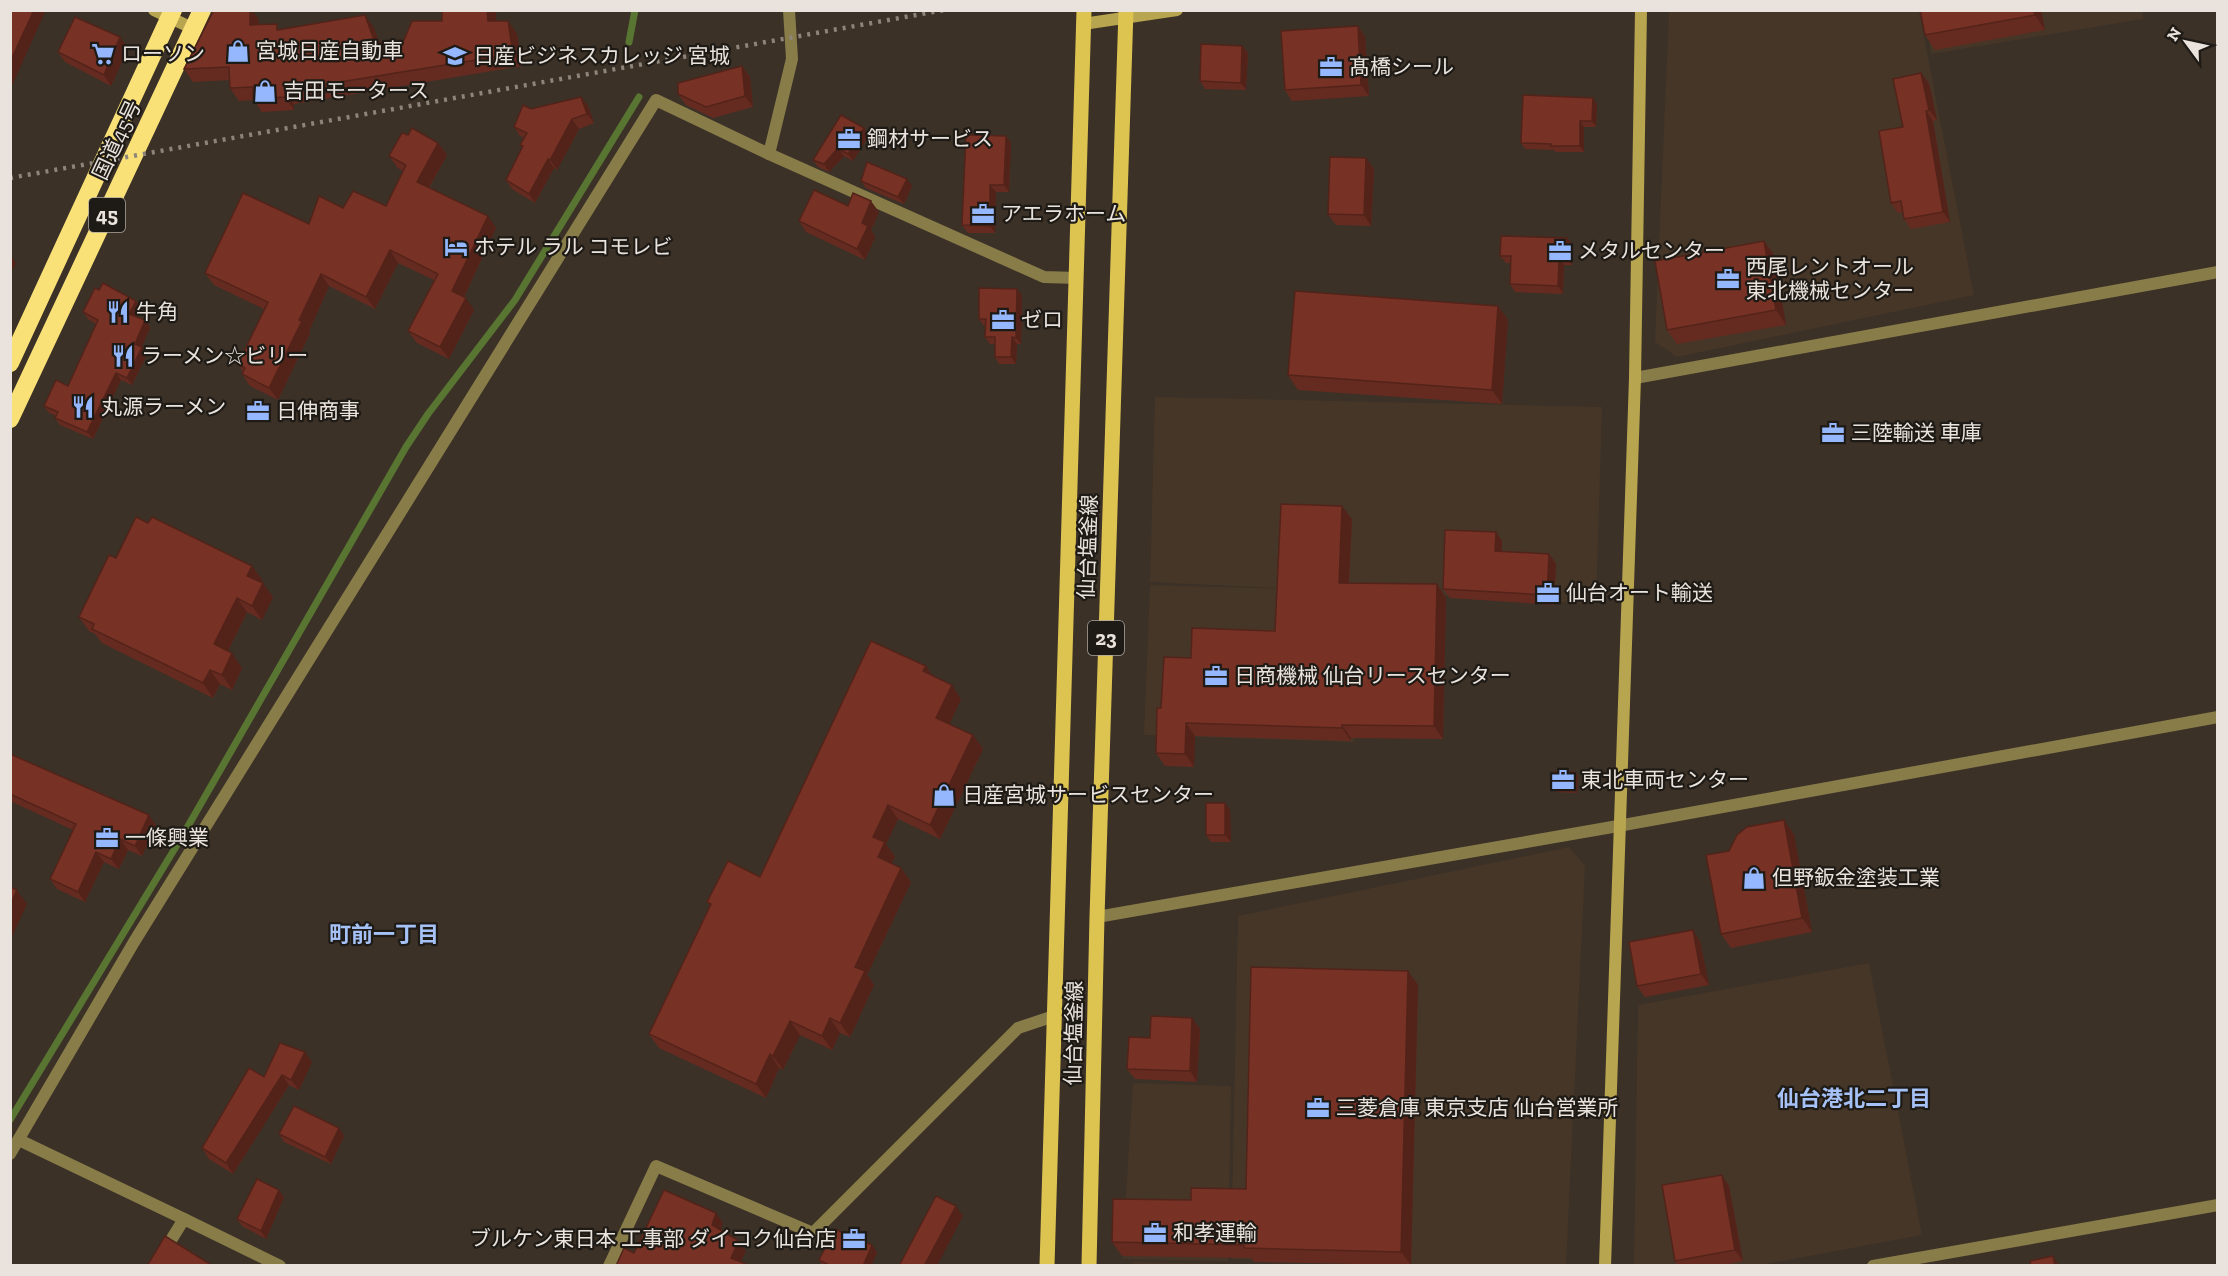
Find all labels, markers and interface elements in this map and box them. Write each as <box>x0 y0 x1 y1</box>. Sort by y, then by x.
north arrow <box>2156 12 2216 72</box>
text: N <box>2163 24 2185 44</box>
shop icon: 宮城日産自動車 <box>225 38 251 64</box>
place label: 宮城日産自動車 <box>256 38 403 63</box>
supermarket icon: ローソン <box>90 41 116 67</box>
place label: ローソン <box>121 41 205 66</box>
school or university icon: 日産ビジネスカレッジ 宮城 <box>442 43 468 69</box>
place label: 日産ビジネスカレッジ 宮城 <box>473 43 730 68</box>
office icon: 髙橋シール <box>1318 54 1344 80</box>
place label: 髙橋シール <box>1349 54 1454 79</box>
shop icon: 吉田モータース <box>252 78 278 104</box>
place label: 吉田モータース <box>283 78 429 103</box>
street label: 国道45号 <box>87 96 146 184</box>
office icon: 鋼材サービス <box>836 126 862 152</box>
place label: 鋼材サービス <box>867 126 993 151</box>
road number: 45 <box>89 198 125 232</box>
office icon: アエラホーム <box>970 201 996 227</box>
place label: アエラホーム <box>1001 201 1126 226</box>
hotel icon: ホテル ラル コモレビ <box>443 234 469 260</box>
place label: ホテル ラル コモレビ <box>474 234 673 259</box>
office icon: メタルセンター <box>1547 238 1573 264</box>
place label: メタルセンター <box>1578 238 1725 263</box>
place label: 西尾レントオール 東北機械センター <box>1746 254 1914 303</box>
office icon: 西尾レントオール 東北機械センター <box>1715 266 1741 292</box>
restaurant icon: 牛角 <box>105 299 131 325</box>
place label: 牛角 <box>136 299 178 324</box>
office icon: ゼロ <box>990 307 1016 333</box>
place label: ゼロ <box>1021 307 1063 332</box>
restaurant icon: ラーメン☆ビリー <box>110 343 136 369</box>
place label: ラーメン☆ビリー <box>141 343 308 368</box>
restaurant icon: 丸源ラーメン <box>70 394 96 420</box>
place label: 丸源ラーメン <box>101 394 226 419</box>
office icon: 日伸商事 <box>245 398 271 424</box>
place label: 日伸商事 <box>276 398 360 423</box>
office icon: 三陸輸送 車庫 <box>1820 420 1846 446</box>
place label: 三陸輸送 車庫 <box>1851 420 1982 445</box>
street label: 仙台塩釜線 <box>1073 494 1102 600</box>
office icon: 仙台オート輸送 <box>1535 580 1561 606</box>
place label: 仙台オート輸送 <box>1566 580 1713 605</box>
road number: 23 <box>1088 621 1124 655</box>
office icon: 日商機械 仙台リースセンター <box>1203 663 1229 689</box>
place label: 日商機械 仙台リースセンター <box>1234 663 1511 688</box>
office icon: 東北車両センター <box>1550 767 1576 793</box>
place label: 東北車両センター <box>1581 767 1749 792</box>
shop icon: 日産宮城サービスセンター <box>931 782 957 808</box>
place label: 日産宮城サービスセンター <box>962 782 1214 807</box>
office icon: 一條興業 <box>94 825 120 851</box>
place label: 一條興業 <box>125 825 209 850</box>
shop icon: 但野鈑金塗装工業 <box>1741 865 1767 891</box>
place label: 但野鈑金塗装工業 <box>1772 865 1940 890</box>
district label: 町前一丁目 <box>329 921 439 948</box>
street label: 仙台塩釜線 <box>1060 980 1087 1086</box>
district label: 仙台港北二丁目 <box>1777 1085 1931 1112</box>
office icon: 三菱倉庫 東京支店 仙台営業所 <box>1305 1095 1331 1121</box>
place label: 三菱倉庫 東京支店 仙台営業所 <box>1336 1095 1619 1120</box>
office icon: 和孝運輸 <box>1142 1220 1168 1246</box>
place label: 和孝運輸 <box>1173 1220 1257 1245</box>
place label: ブルケン東日本 工事部 ダイコク仙台店 <box>470 1226 836 1251</box>
office icon: ブルケン東日本 工事部 ダイコク仙台店 <box>841 1226 867 1252</box>

